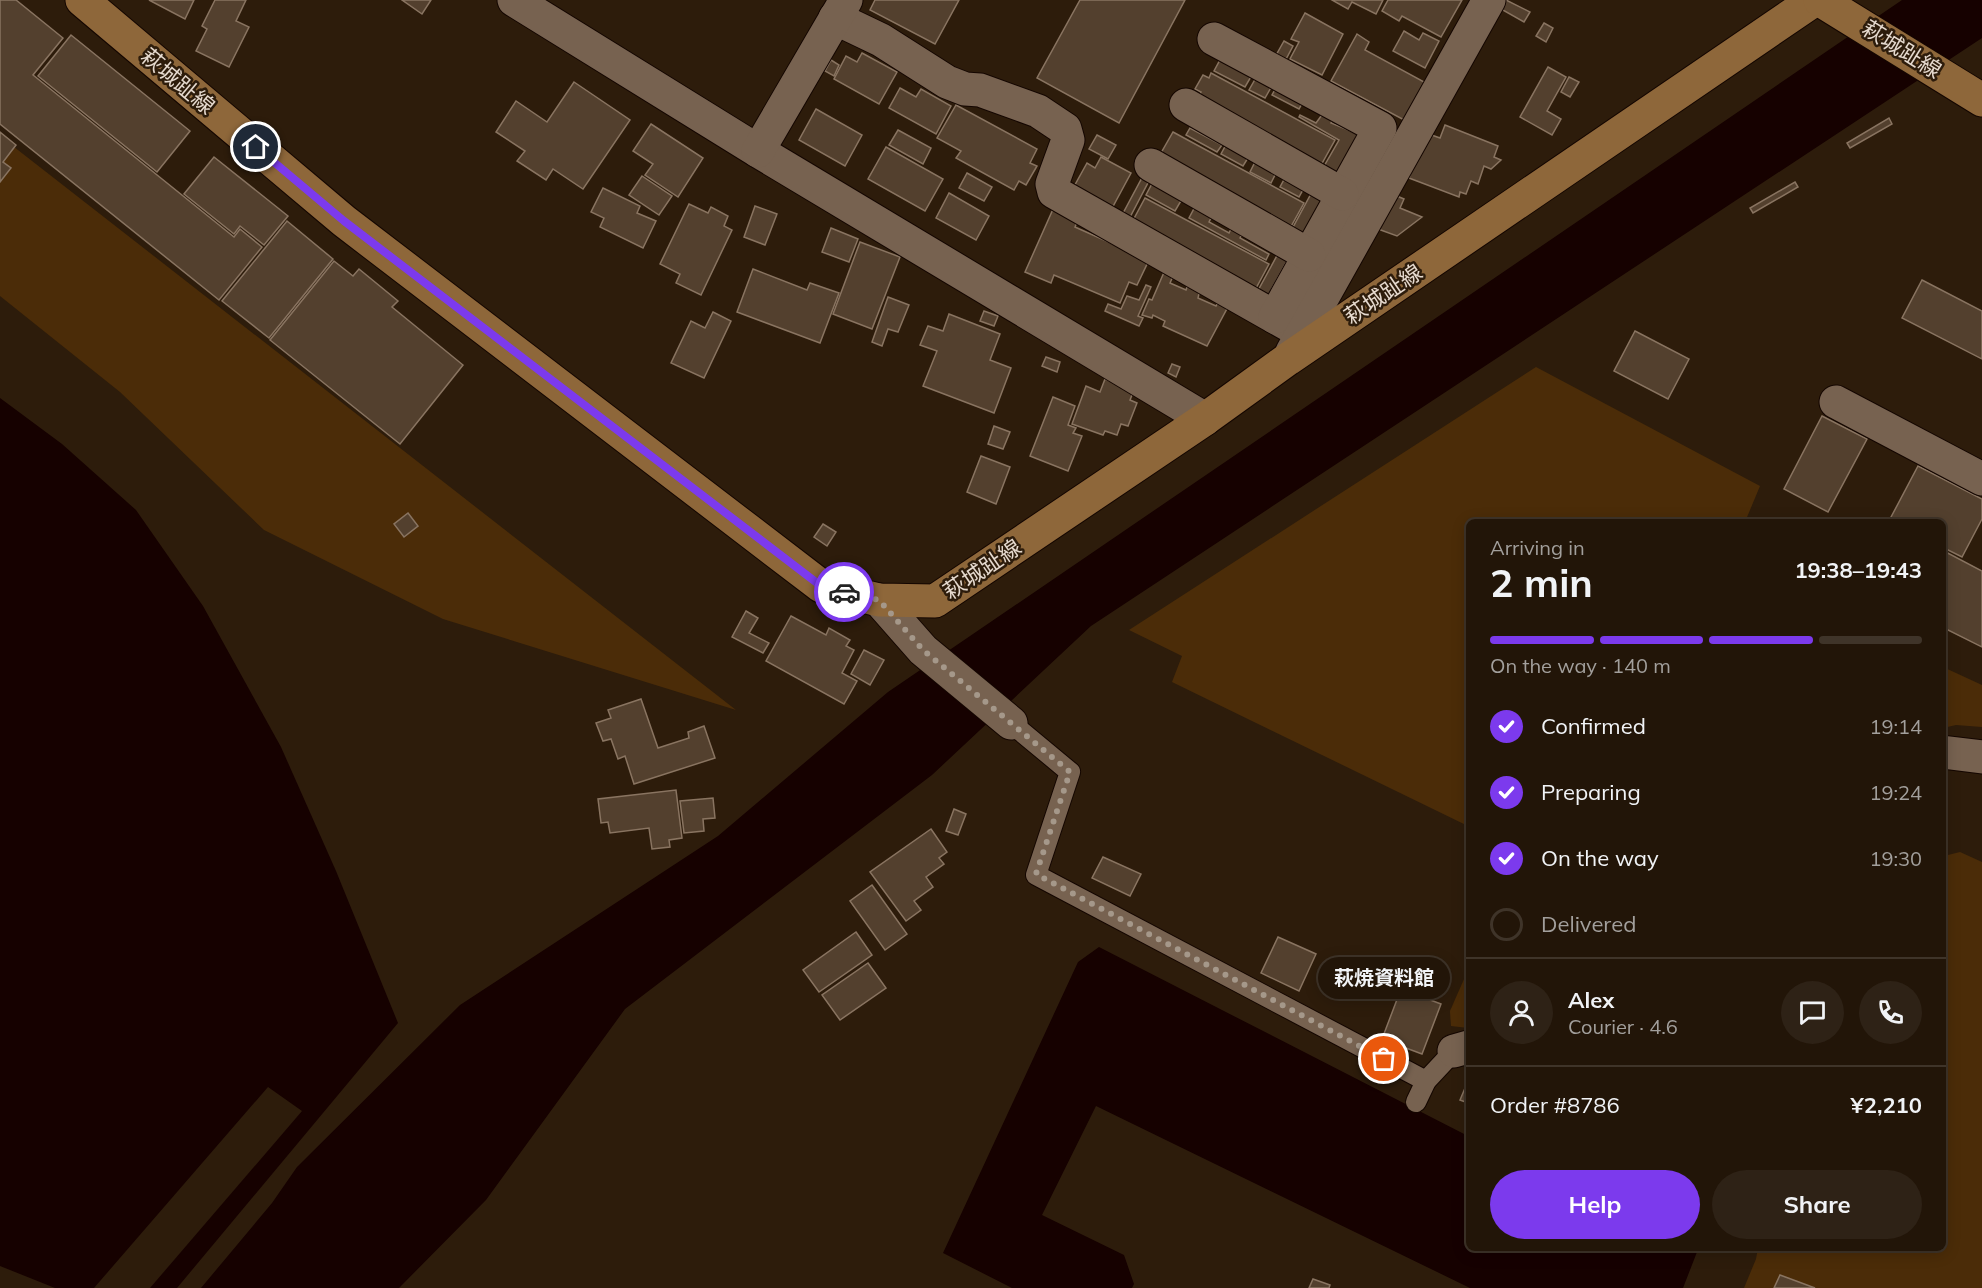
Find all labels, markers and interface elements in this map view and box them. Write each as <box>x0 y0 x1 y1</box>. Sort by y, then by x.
street label: 萩城趾線 <box>1857 14 1947 84</box>
street label: 萩城趾線 <box>135 42 221 120</box>
pin <box>230 121 281 172</box>
icon: home <box>239 130 272 163</box>
street label: 萩城趾線 <box>1339 258 1427 330</box>
street label: 萩城趾線 <box>938 533 1026 605</box>
text: Arriving in <box>1490 535 1585 560</box>
text: 19:38–19:43 <box>1794 556 1922 584</box>
text: 2 min <box>1490 558 1593 607</box>
courier <box>814 562 874 622</box>
icon: car <box>828 576 861 609</box>
text: On the way · 140 m <box>1490 653 1671 678</box>
icon: check <box>1490 710 1523 743</box>
text: Confirmed <box>1541 712 1646 740</box>
text: 19:14 <box>1869 714 1922 739</box>
icon: check <box>1490 776 1523 809</box>
text: Preparing <box>1541 778 1641 806</box>
text: 19:24 <box>1869 780 1922 805</box>
icon: check <box>1490 842 1523 875</box>
text: On the way <box>1541 844 1659 872</box>
text: 19:30 <box>1869 846 1922 871</box>
text: Delivered <box>1541 910 1636 938</box>
callout: 萩焼資料館 <box>1318 957 1450 999</box>
text: 萩焼資料館 <box>1334 965 1434 990</box>
button: person <box>1490 981 1553 1044</box>
button: chat <box>1781 981 1844 1044</box>
button: phone <box>1859 981 1922 1044</box>
text: Alex <box>1568 986 1614 1014</box>
text: Courier · 4.6 <box>1568 1014 1678 1039</box>
pin <box>1358 1033 1409 1084</box>
icon: bag <box>1367 1042 1400 1075</box>
text: Order #8786 <box>1490 1091 1620 1119</box>
text: ¥2,210 <box>1851 1091 1922 1119</box>
button: Help <box>1490 1170 1700 1239</box>
button: Share <box>1712 1170 1922 1239</box>

